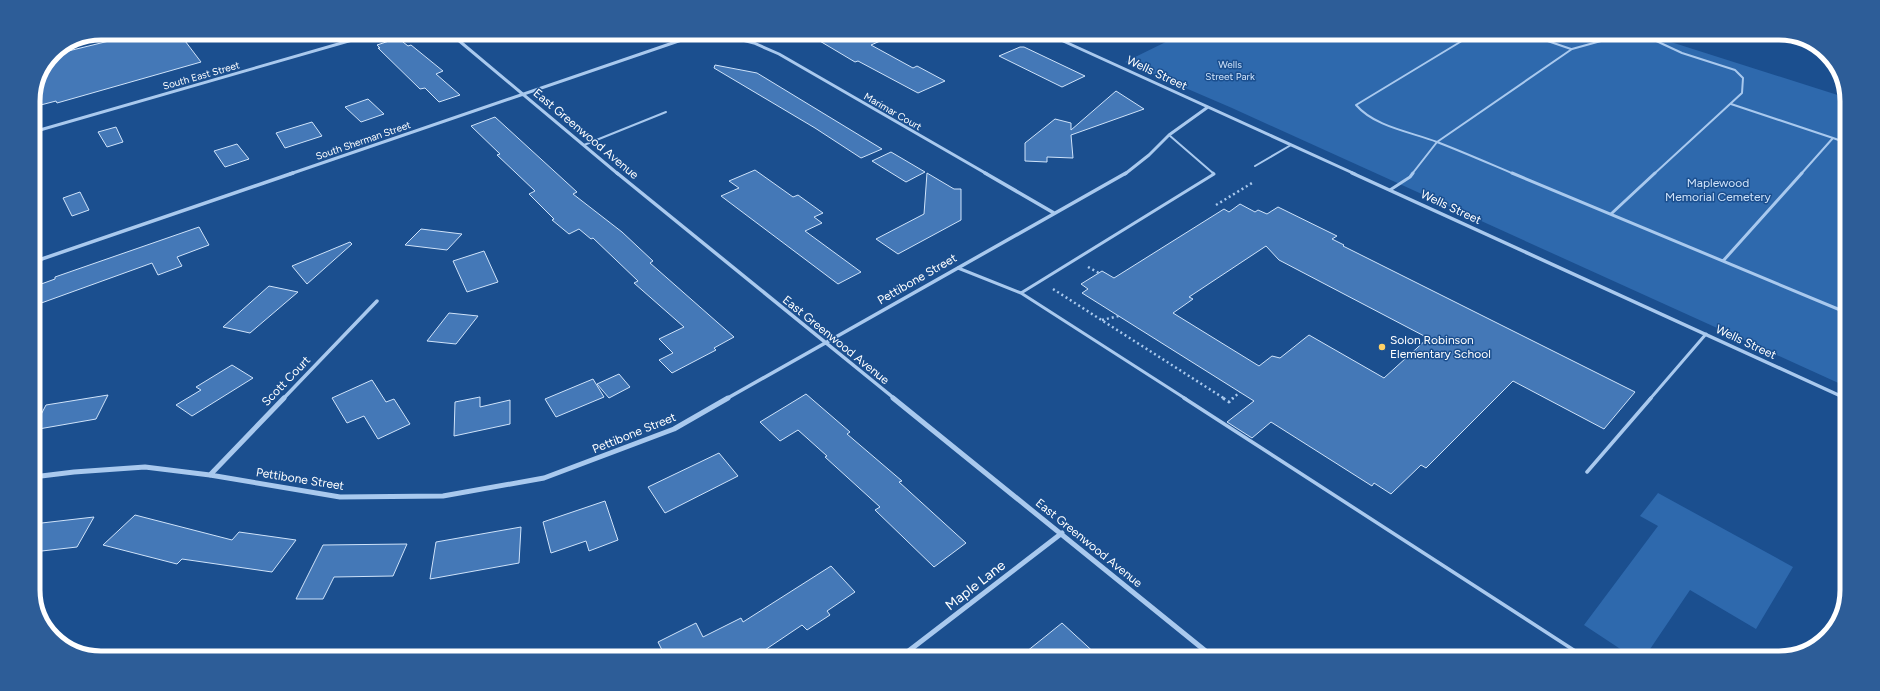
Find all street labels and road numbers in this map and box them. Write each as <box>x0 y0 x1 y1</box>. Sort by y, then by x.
street label: Wells Street <box>1125 53 1190 93</box>
street label: South East Street <box>161 58 241 93</box>
street label: East Greenwood Avenue <box>531 86 642 182</box>
street label: Marimar Court <box>862 90 924 133</box>
street label: South Sherman Street <box>314 118 413 163</box>
street label: Wells Street <box>1419 187 1484 227</box>
street label: Pettibone Street <box>875 250 959 307</box>
street label: East Greenwood Avenue <box>780 293 892 388</box>
street label: Wells Street <box>1714 322 1779 362</box>
street label: Scott Court <box>259 353 313 409</box>
street label: Pettibone Street <box>590 410 678 456</box>
street label: Pettibone Street <box>255 465 346 493</box>
street label: East Greenwood Avenue <box>1033 496 1145 591</box>
street label: Maple Lane <box>942 557 1009 614</box>

